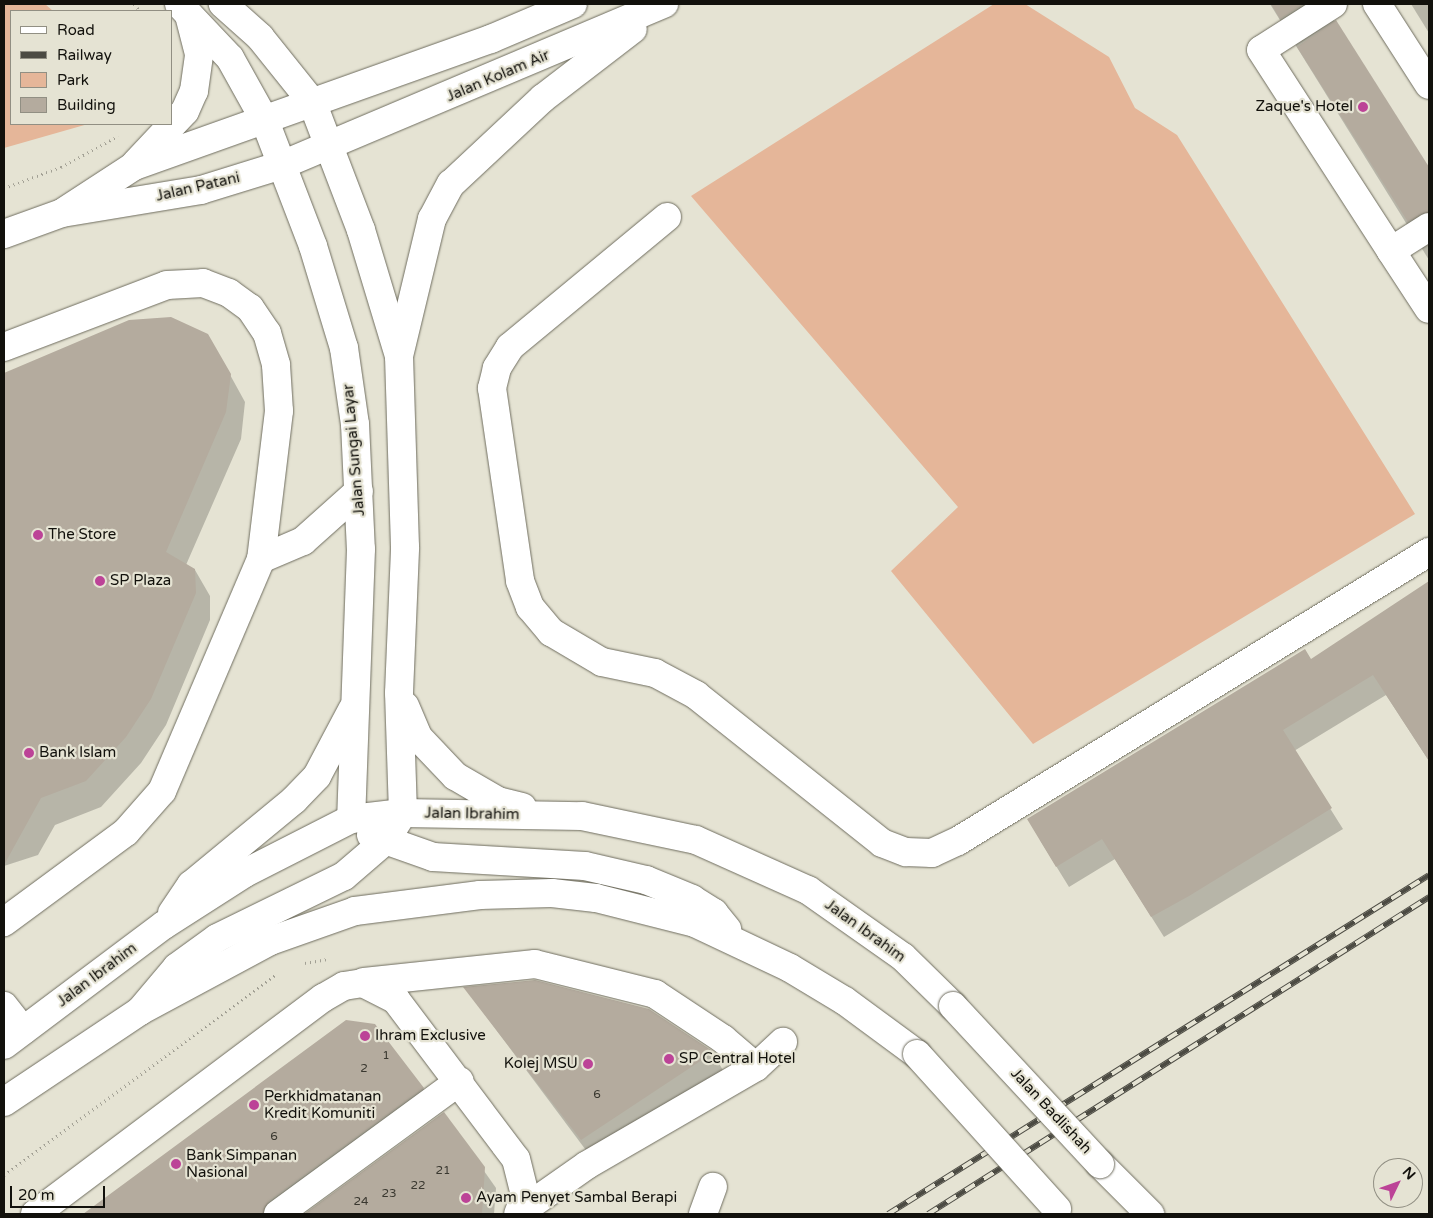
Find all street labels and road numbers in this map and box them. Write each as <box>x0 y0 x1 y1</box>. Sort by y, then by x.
street label: Jalan Kolam Air <box>444 46 552 106</box>
street label: Jalan Patani <box>154 169 242 205</box>
street label: Jalan Sungai Layar <box>339 383 369 517</box>
street label: Jalan Ibrahim <box>424 804 520 824</box>
street label: Jalan Ibrahim <box>821 896 909 966</box>
street label: Jalan Ibrahim <box>54 939 140 1011</box>
street label: Jalan Badlishah <box>1007 1065 1095 1157</box>

